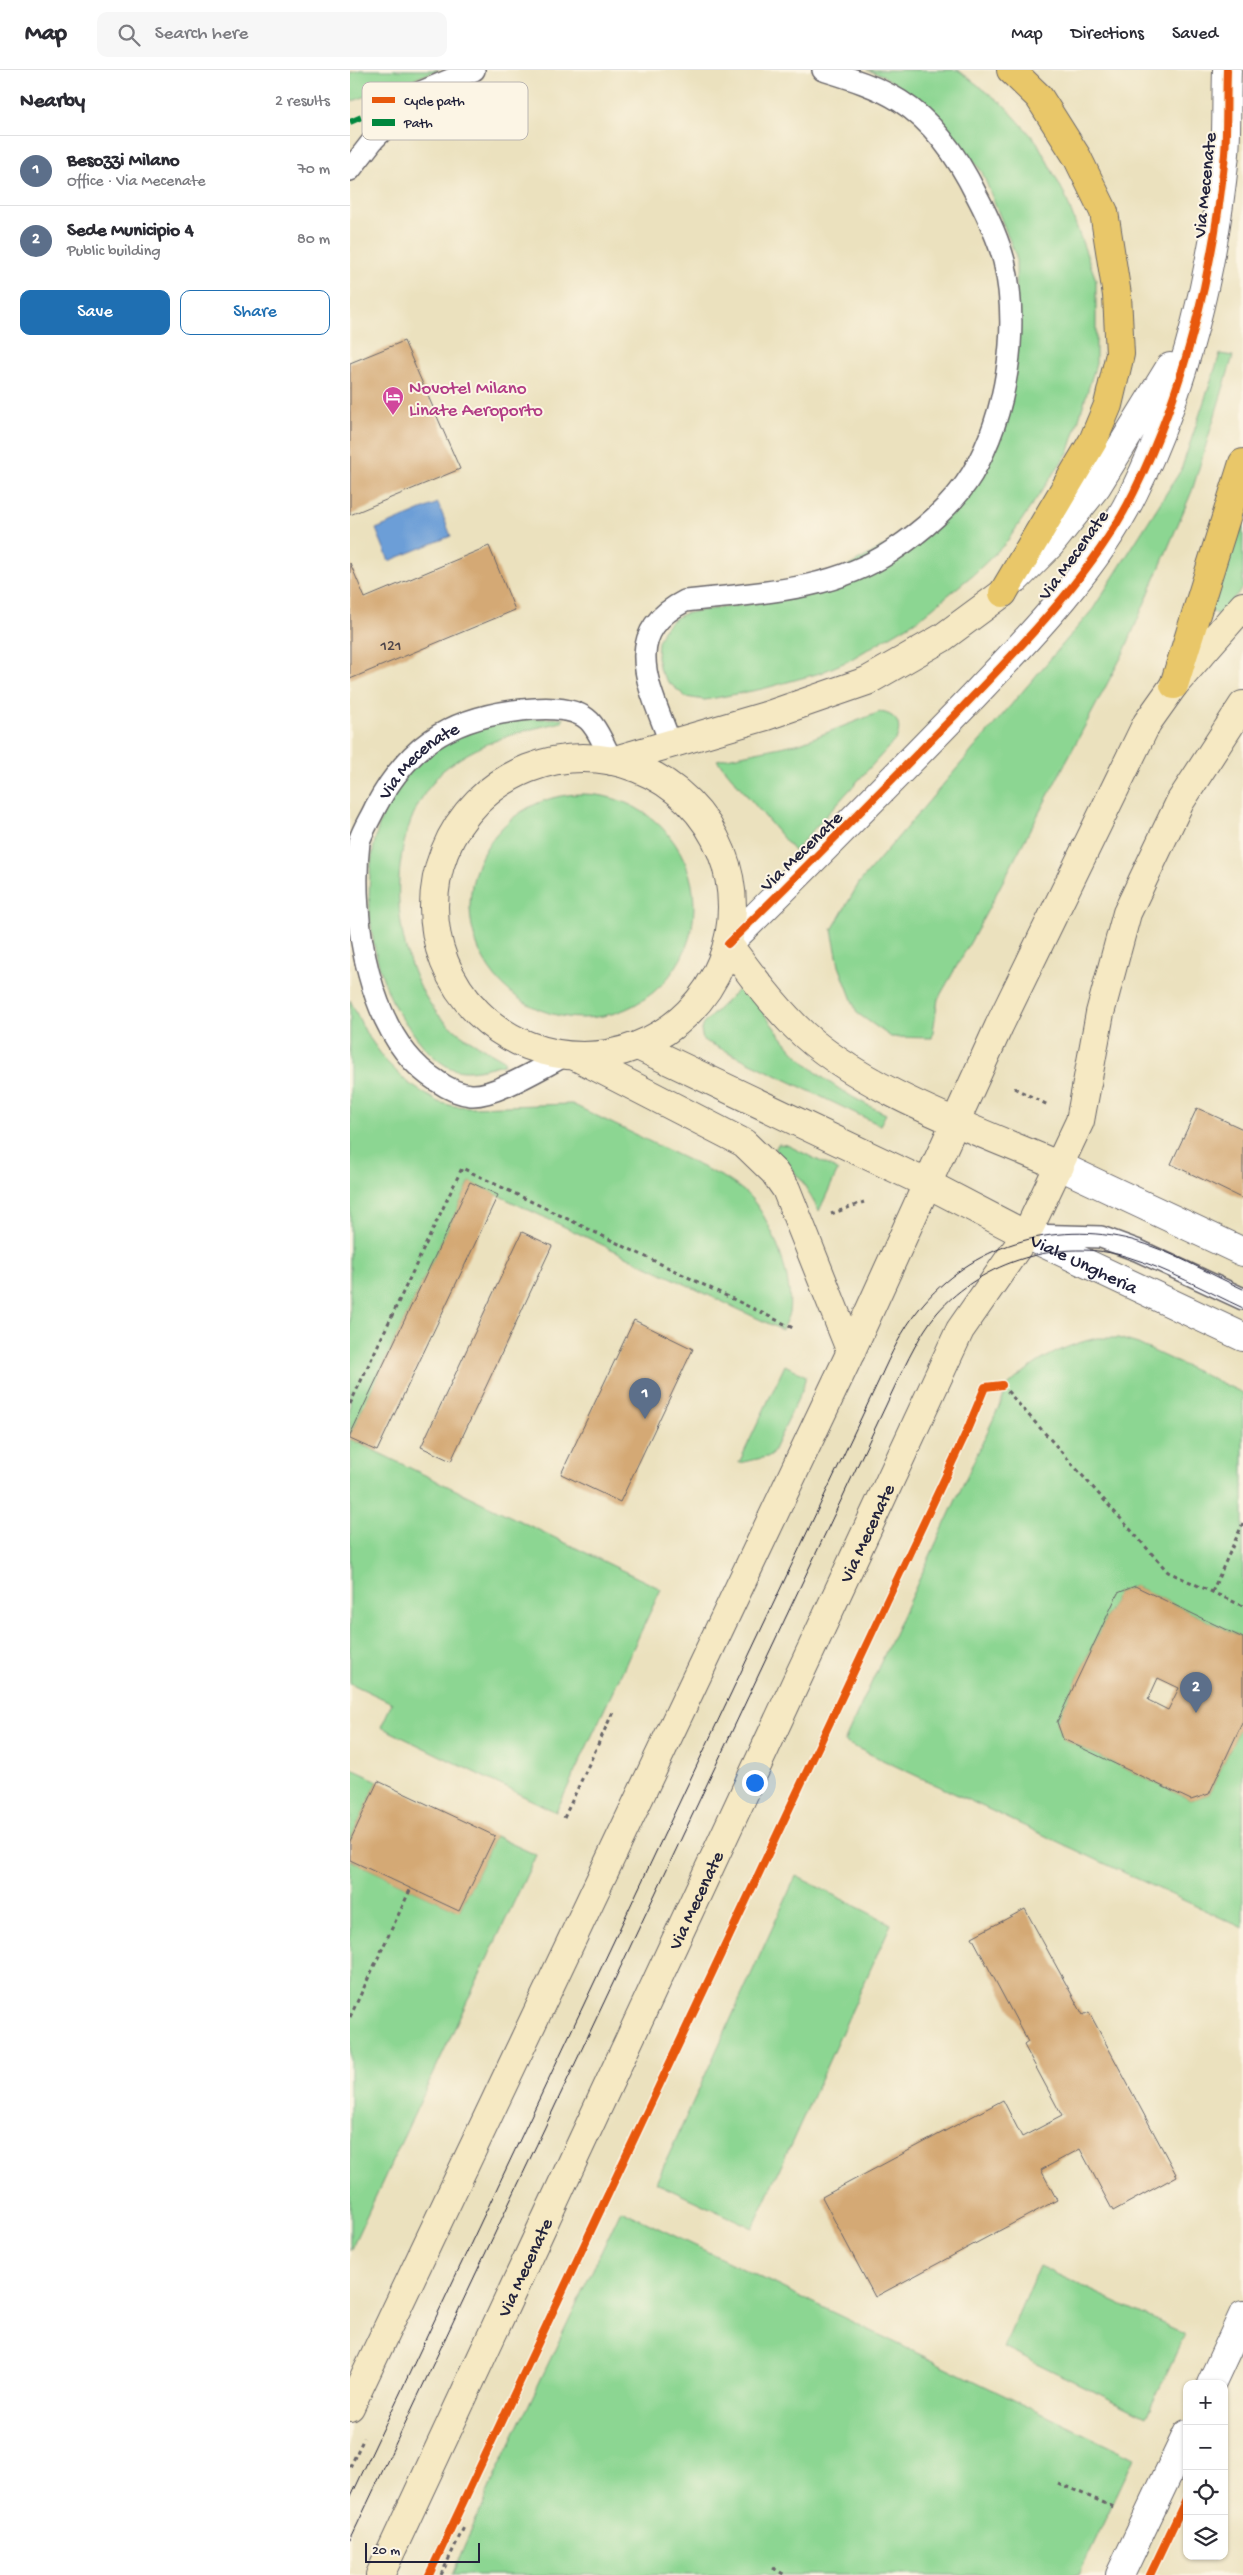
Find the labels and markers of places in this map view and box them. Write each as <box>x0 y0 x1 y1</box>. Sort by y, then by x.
place label: Novotel Milano Linate Aeroporto <box>409 378 543 423</box>
hotel icon: Novotel Milano Linate Aeroporto <box>381 385 405 416</box>
pin: 1 <box>629 1378 661 1419</box>
pin: 2 <box>1180 1672 1212 1713</box>

